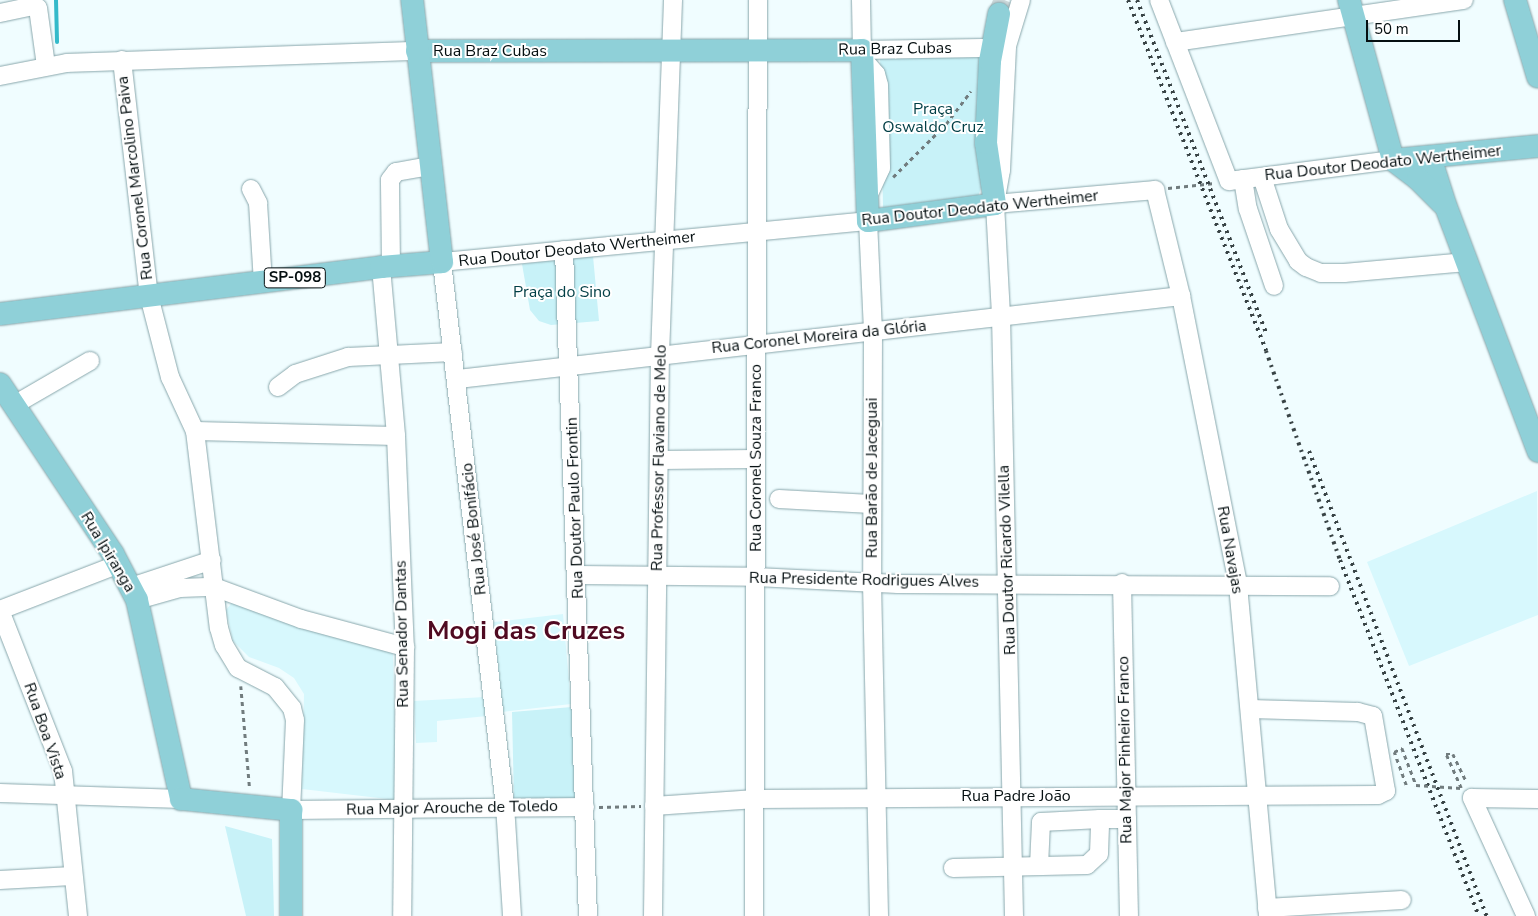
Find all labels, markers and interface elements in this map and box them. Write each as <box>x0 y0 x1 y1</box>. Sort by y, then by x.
scale bar <box>1368 10 1462 42</box>
text: 50 m <box>1374 19 1409 39</box>
street label: Rua Braz Cubas <box>838 38 952 60</box>
street label: Rua Braz Cubas <box>433 41 547 61</box>
street label: Rua Coronel Marcolino Paiva <box>113 75 157 281</box>
park label: Praça Oswaldo Cruz <box>882 99 984 137</box>
street label: Rua Doutor Deodato Wertheimer <box>1264 141 1502 185</box>
street label: Rua Doutor Deodato Wertheimer <box>861 186 1099 230</box>
street label: Rua Doutor Deodato Wertheimer <box>458 227 696 271</box>
road number: SP-098 <box>264 266 326 290</box>
park label: Praça do Sino <box>513 282 611 302</box>
street label: Rua Coronel Moreira da Glória <box>711 316 927 358</box>
street label: Rua Professor Flaviano de Melo <box>647 345 671 571</box>
street label: Rua Coronel Souza Franco <box>746 364 766 552</box>
street label: Rua Barão de Jaceguai <box>862 398 882 558</box>
street label: Rua Doutor Paulo Frontin <box>562 417 588 599</box>
street label: Rua José Bonifácio <box>458 462 490 596</box>
street label: Rua Doutor Ricardo Vilella <box>994 465 1020 655</box>
street label: Rua Navajas <box>1213 504 1247 596</box>
street label: Rua Ipiranga <box>76 508 140 596</box>
street label: Rua Senador Dantas <box>391 560 413 708</box>
street label: Rua Presidente Rodrigues Alves <box>749 568 979 592</box>
district label: Mogi das Cruzes <box>427 615 625 647</box>
street label: Rua Major Pinheiro Franco <box>1114 656 1136 844</box>
street label: Rua Boa Vista <box>19 680 71 782</box>
street label: Rua Padre João <box>961 786 1071 806</box>
street label: Rua Major Arouche de Toledo <box>346 797 558 819</box>

